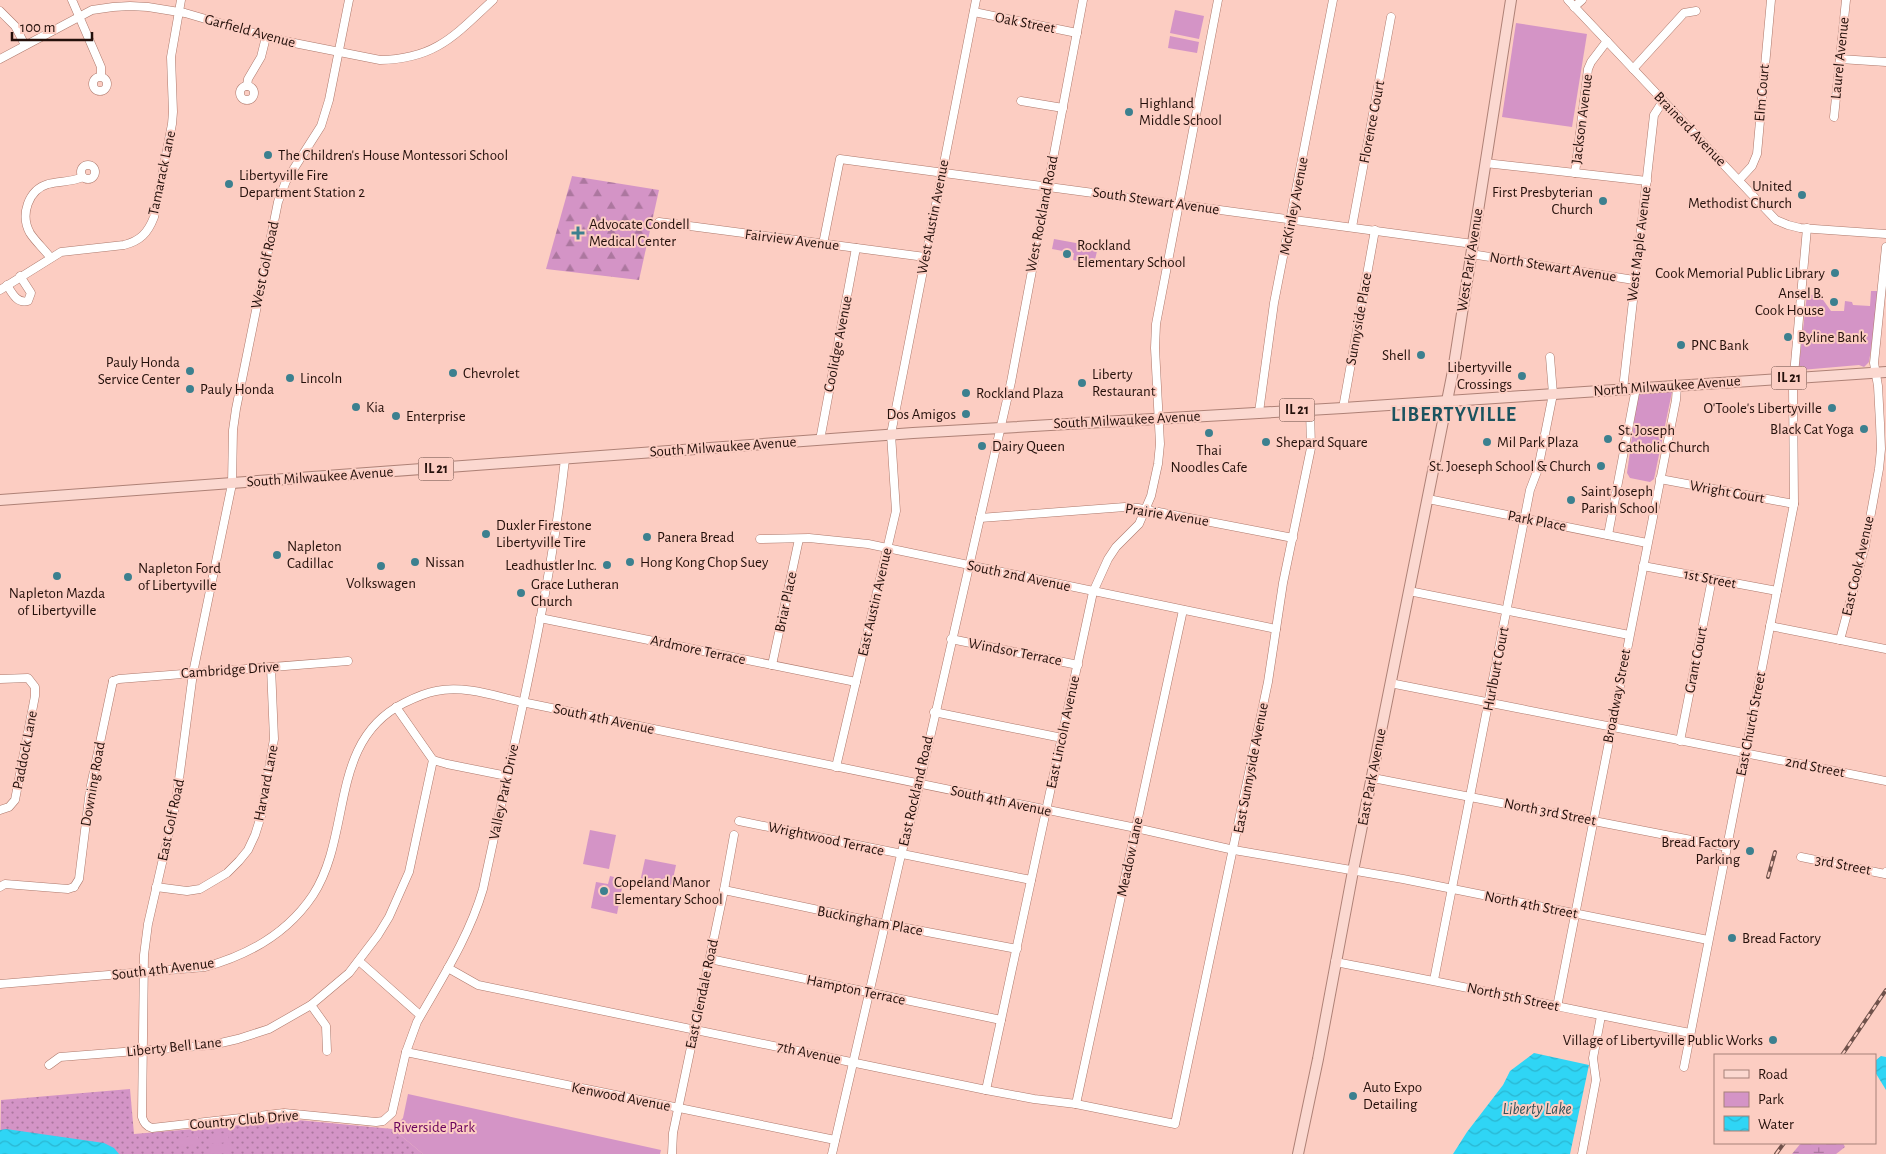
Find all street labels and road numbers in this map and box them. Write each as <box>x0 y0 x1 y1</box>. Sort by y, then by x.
street label: Oak Street <box>994 10 1057 36</box>
street label: Garfield Avenue <box>203 12 297 50</box>
street label: Laurel Avenue <box>1828 16 1852 100</box>
street label: Elm Court <box>1752 64 1772 122</box>
street label: Jackson Avenue <box>1569 73 1595 165</box>
street label: Florence Court <box>1357 79 1387 165</box>
street label: Brainerd Avenue <box>1651 89 1729 169</box>
street label: Tamarack Lane <box>146 129 178 217</box>
street label: West Rockland Road <box>1023 154 1061 274</box>
street label: McKinley Avenue <box>1277 156 1311 256</box>
street label: West Austin Avenue <box>915 158 951 276</box>
street label: South Stewart Avenue <box>1092 185 1220 217</box>
street label: West Maple Avenue <box>1625 186 1653 302</box>
street label: West Park Avenue <box>1454 207 1486 313</box>
street label: West Golf Road <box>248 220 282 310</box>
street label: Fairview Avenue <box>744 227 840 253</box>
street label: North Stewart Avenue <box>1489 250 1618 284</box>
street label: Sunnyside Place <box>1343 272 1375 366</box>
street label: Coolidge Avenue <box>821 295 855 393</box>
road number: IL 21 <box>1772 366 1806 389</box>
street label: North Milwaukee Avenue <box>1593 373 1741 399</box>
road number: IL 21 <box>1280 398 1314 422</box>
street label: South Milwaukee Avenue <box>1053 409 1201 431</box>
street label: South Milwaukee Avenue <box>649 434 797 460</box>
road number: IL 21 <box>418 458 454 480</box>
street label: South Milwaukee Avenue <box>246 464 394 490</box>
street label: Wright Court <box>1688 478 1766 506</box>
street label: Prairie Avenue <box>1124 501 1210 529</box>
street label: Park Place <box>1506 508 1568 534</box>
street label: East Cook Avenue <box>1839 515 1877 617</box>
street label: East Austin Avenue <box>855 546 895 658</box>
street label: South 2nd Avenue <box>966 558 1072 594</box>
street label: 1st Street <box>1682 567 1738 591</box>
street label: Briar Place <box>772 570 800 634</box>
street label: Hurlburt Court <box>1480 625 1512 712</box>
street label: Grant Court <box>1682 625 1710 694</box>
street label: Ardmore Terrace <box>649 633 747 667</box>
street label: Windsor Terrace <box>967 636 1063 668</box>
street label: Broadway Street <box>1601 647 1634 744</box>
street label: Cambridge Drive <box>180 659 280 681</box>
street label: East Church Street <box>1734 670 1769 777</box>
street label: East Lincoln Avenue <box>1044 674 1082 790</box>
street label: South 4th Avenue <box>552 701 656 737</box>
street label: East Sunnyside Avenue <box>1231 701 1271 835</box>
street label: Paddock Lane <box>10 709 40 791</box>
street label: East Park Avenue <box>1355 727 1389 827</box>
street label: East Rockland Road <box>896 734 936 848</box>
street label: Downing Road <box>78 740 108 827</box>
street label: Harvard Lane <box>251 743 281 822</box>
street label: Valley Park Drive <box>487 743 521 841</box>
street label: 2nd Street <box>1784 754 1846 780</box>
street label: East Golf Road <box>155 777 187 862</box>
street label: South 4th Avenue <box>949 783 1053 819</box>
street label: North 3rd Street <box>1503 796 1598 828</box>
street label: Meadow Lane <box>1114 816 1146 898</box>
street label: Wrightwood Terrace <box>767 819 886 859</box>
street label: 3rd Street <box>1814 852 1872 878</box>
street label: North 4th Street <box>1483 889 1579 921</box>
street label: Buckingham Place <box>816 903 924 939</box>
street label: East Glendale Road <box>683 938 721 1050</box>
street label: South 4th Avenue <box>111 955 215 983</box>
street label: Hampton Terrace <box>805 972 907 1008</box>
street label: North 5th Street <box>1466 980 1561 1014</box>
street label: Liberty Bell Lane <box>126 1035 222 1059</box>
street label: 7th Avenue <box>776 1039 842 1067</box>
street label: Kenwood Avenue <box>570 1080 672 1114</box>
street label: Country Club Drive <box>189 1108 299 1132</box>

